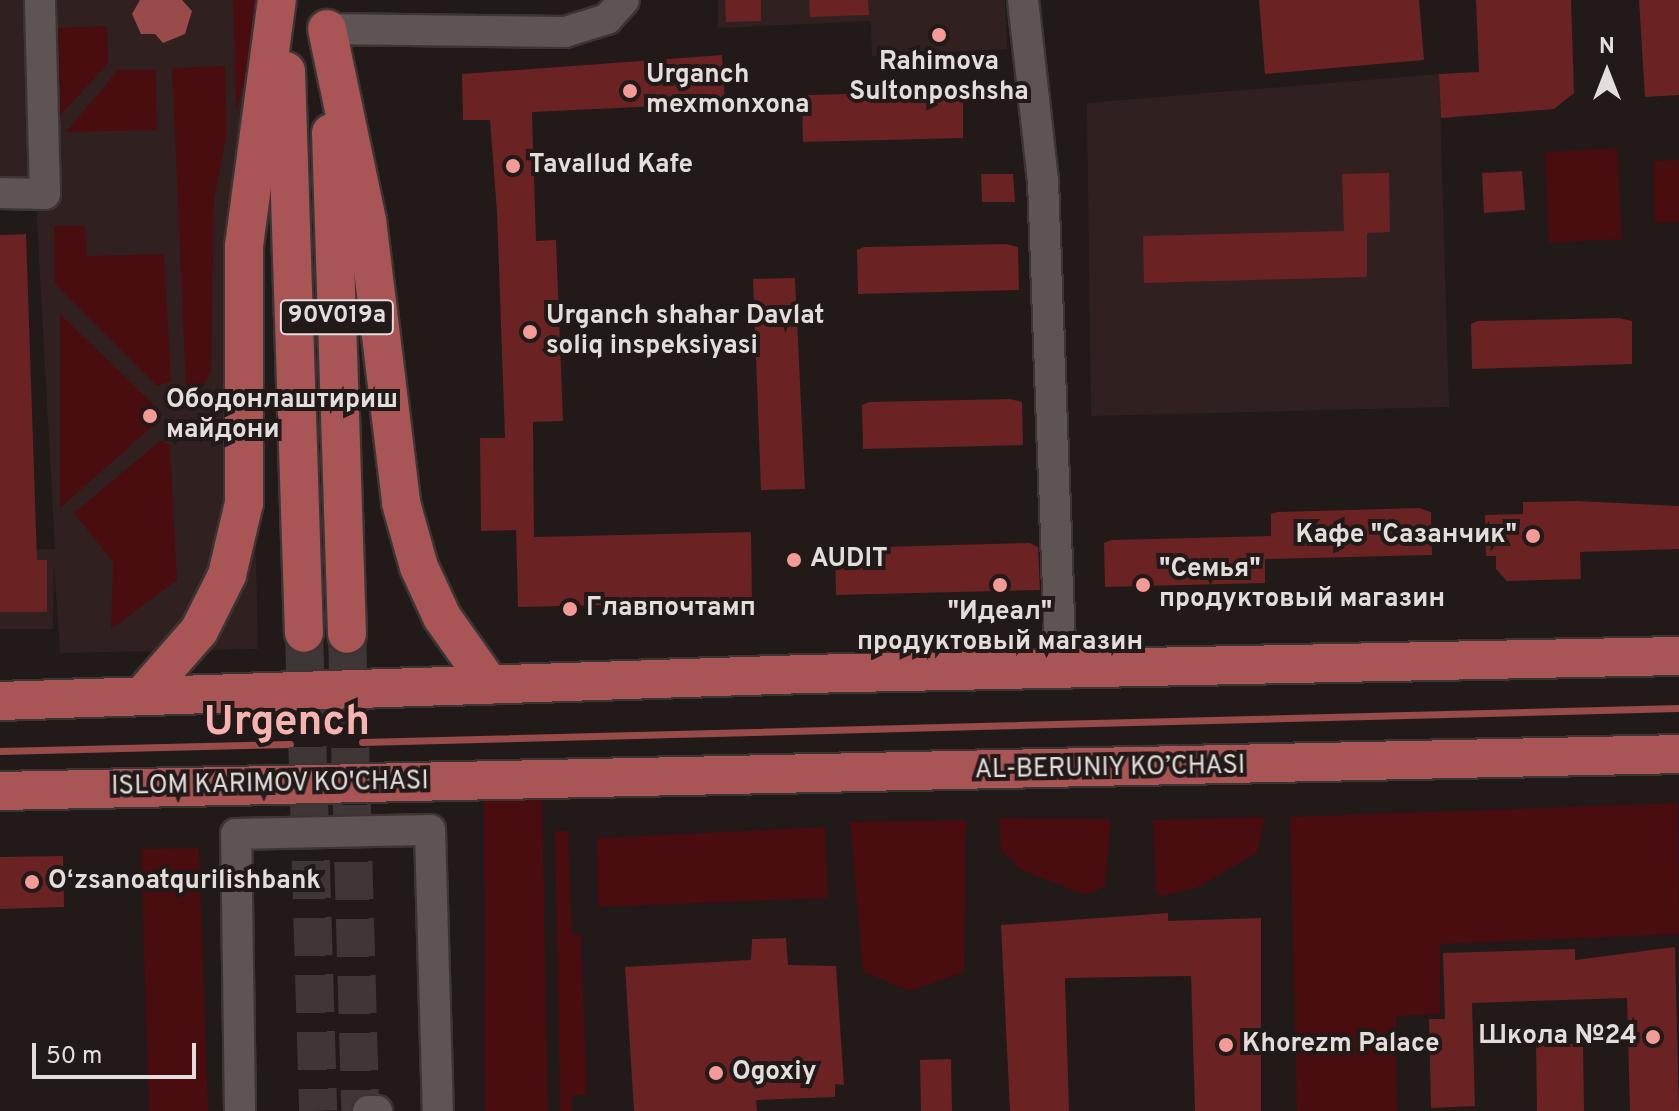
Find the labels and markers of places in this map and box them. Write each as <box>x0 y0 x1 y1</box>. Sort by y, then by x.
marker: Rahimova Sultonposhsha <box>930 26 948 44</box>
place label: Rahimova Sultonposhsha <box>849 47 1029 108</box>
place label: Urganch mexmonxona <box>646 60 810 122</box>
marker: Urganch mexmonxona <box>621 82 639 100</box>
place label: Tavallud Kafe <box>529 150 693 182</box>
marker: Tavallud Kafe <box>504 157 522 175</box>
place label: Urganch shahar Davlat soliq inspeksiyasi <box>546 301 825 362</box>
marker: Urganch shahar Davlat soliq inspeksiyasi <box>521 323 539 341</box>
place label: Ободонлаштириш майдони <box>166 385 398 446</box>
marker: Ободонлаштириш майдони <box>141 407 159 425</box>
place label: Кафе "Сазанчик" <box>1296 520 1517 552</box>
marker: Кафе "Сазанчик" <box>1524 527 1542 545</box>
place label: AUDIT <box>810 544 888 576</box>
marker: AUDIT <box>785 551 803 569</box>
place label: "Семья" продуктовый магазин <box>1159 554 1445 616</box>
marker: "Идеал" продуктовый магазин <box>991 576 1009 594</box>
marker: "Семья" продуктовый магазин <box>1134 576 1152 594</box>
place label: Главпочтамп <box>586 593 756 625</box>
place label: "Идеал" продуктовый магазин <box>857 597 1143 658</box>
marker: Главпочтамп <box>561 600 579 618</box>
place label: Oʻzsanoatqurilishbank <box>48 866 321 898</box>
marker: Oʻzsanoatqurilishbank <box>23 873 41 891</box>
place label: Школа №24 <box>1478 1021 1637 1053</box>
marker: Школа №24 <box>1644 1028 1662 1046</box>
place label: Khorezm Palace <box>1242 1029 1439 1061</box>
marker: Khorezm Palace <box>1217 1036 1235 1054</box>
place label: Ogoxiy <box>732 1057 816 1089</box>
marker: Ogoxiy <box>707 1064 725 1082</box>

